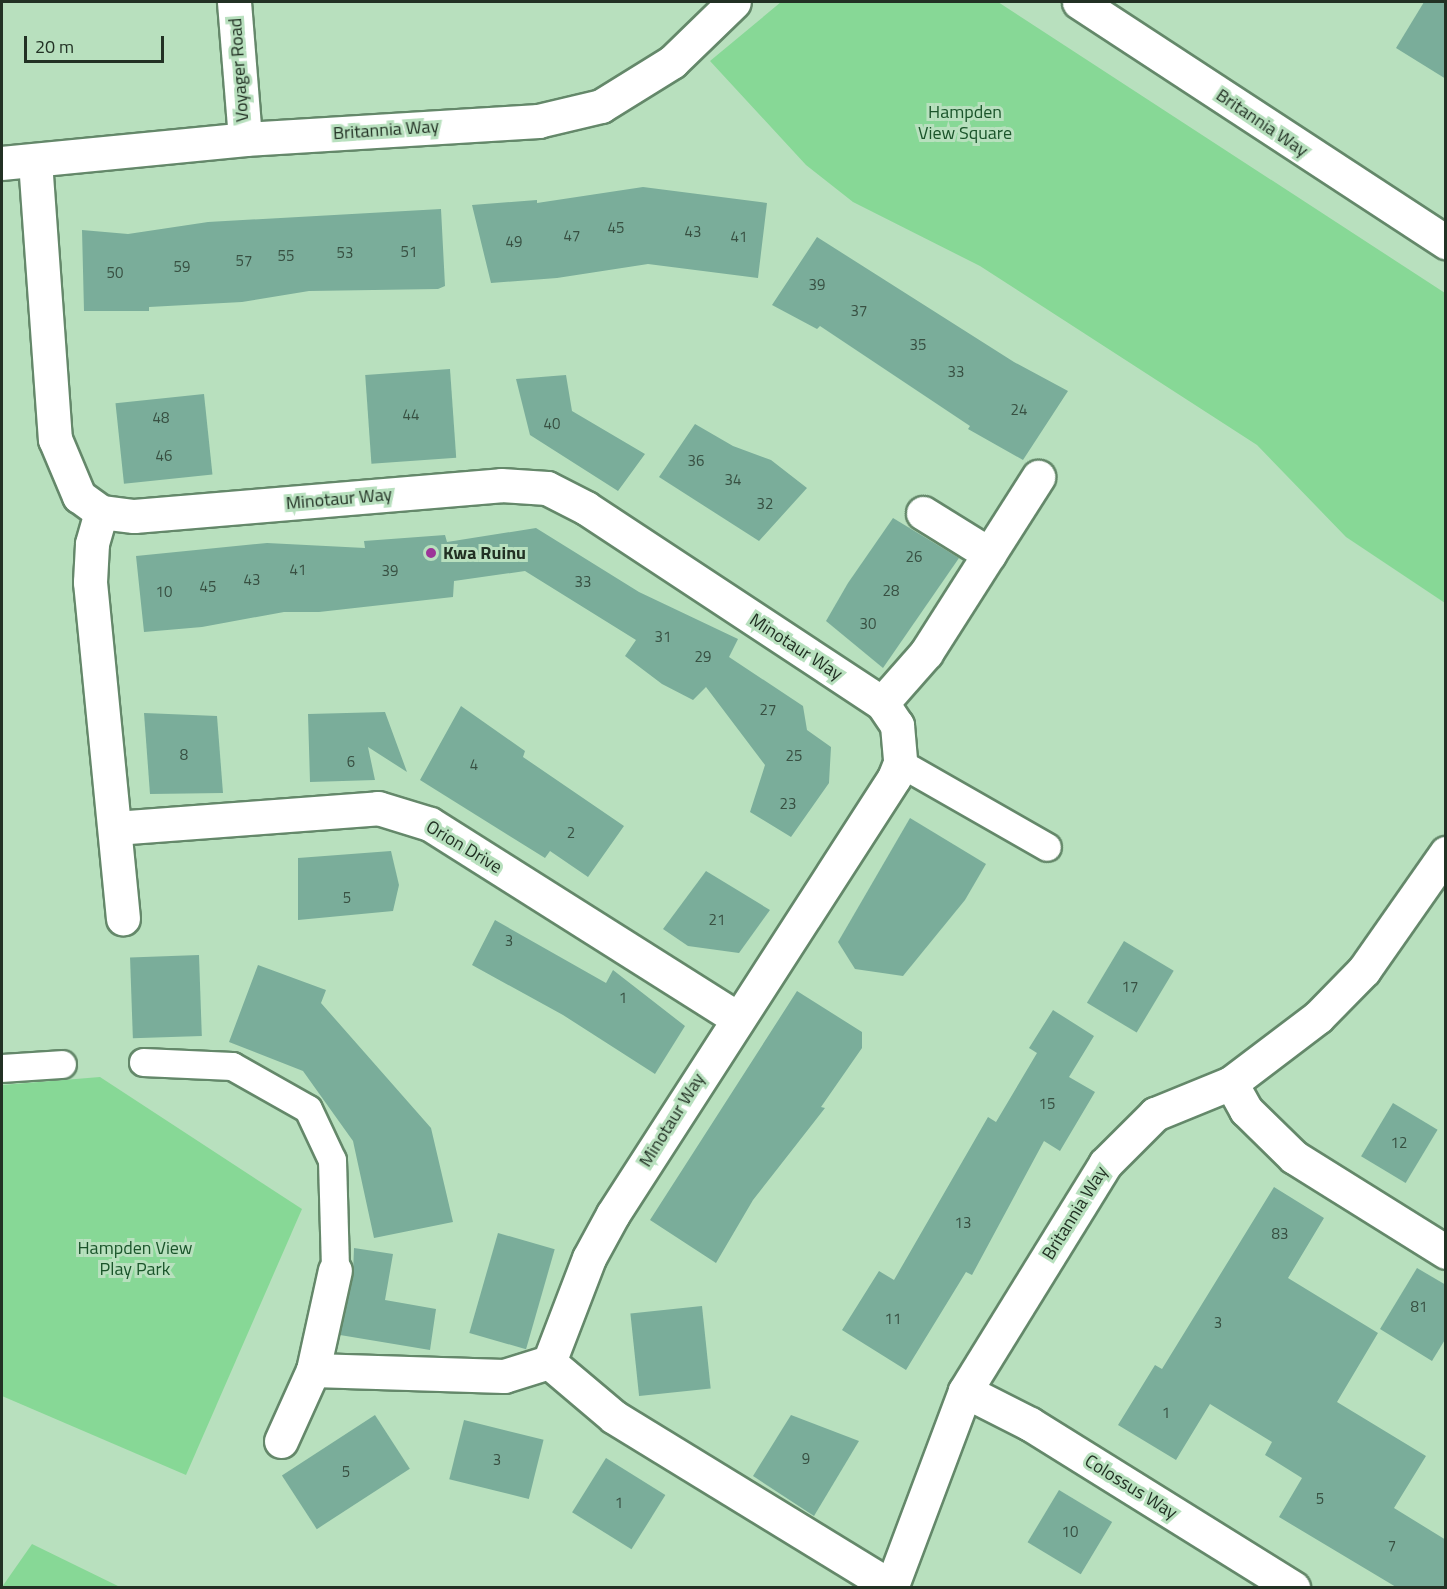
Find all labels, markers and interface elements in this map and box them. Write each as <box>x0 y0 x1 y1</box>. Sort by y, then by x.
street label: Voyager Road <box>225 17 253 123</box>
scale bar <box>27 24 166 62</box>
text: 20 m <box>35 33 74 60</box>
street label: Britannia Way <box>1212 84 1312 162</box>
park label: Hampden View Square <box>918 102 1012 144</box>
street label: Britannia Way <box>332 116 440 144</box>
house number: 45 <box>608 219 624 237</box>
house number: 43 <box>685 223 701 241</box>
house number: 47 <box>564 227 580 245</box>
house number: 41 <box>731 228 747 246</box>
house number: 49 <box>506 233 522 251</box>
house number: 51 <box>401 243 417 261</box>
house number: 53 <box>337 244 353 262</box>
house number: 55 <box>278 247 294 265</box>
house number: 57 <box>236 252 252 270</box>
house number: 59 <box>174 258 190 276</box>
house number: 50 <box>107 264 123 282</box>
house number: 39 <box>809 276 825 294</box>
house number: 37 <box>851 302 867 320</box>
house number: 35 <box>910 336 926 354</box>
house number: 33 <box>948 363 964 381</box>
house number: 24 <box>1011 401 1027 419</box>
house number: 44 <box>403 406 419 424</box>
house number: 48 <box>153 409 169 427</box>
house number: 40 <box>544 415 560 433</box>
house number: 46 <box>156 447 172 465</box>
house number: 36 <box>688 452 704 470</box>
house number: 34 <box>725 471 741 489</box>
street label: Minotaur Way <box>285 484 393 514</box>
house number: 32 <box>757 495 773 513</box>
place label: Kwa Ruinu <box>443 542 526 564</box>
marker: Kwa Ruinu <box>424 546 438 560</box>
house number: 26 <box>906 548 922 566</box>
house number: 41 <box>290 561 306 579</box>
house number: 39 <box>382 562 398 580</box>
house number: 43 <box>244 571 260 589</box>
house number: 33 <box>575 573 591 591</box>
house number: 45 <box>200 578 216 596</box>
house number: 28 <box>883 582 899 600</box>
house number: 10 <box>156 583 172 601</box>
street label: Minotaur Way <box>745 609 847 685</box>
house number: 30 <box>860 615 876 633</box>
house number: 31 <box>655 628 671 646</box>
house number: 29 <box>695 648 711 666</box>
house number: 27 <box>760 701 776 719</box>
house number: 8 <box>180 746 188 764</box>
house number: 25 <box>786 747 802 765</box>
house number: 6 <box>347 753 355 771</box>
house number: 4 <box>470 756 478 774</box>
house number: 23 <box>780 795 796 813</box>
street label: Orion Drive <box>422 816 506 878</box>
house number: 2 <box>567 824 575 842</box>
house number: 5 <box>343 889 351 907</box>
house number: 21 <box>709 911 725 929</box>
house number: 3 <box>505 932 513 950</box>
house number: 17 <box>1122 978 1138 996</box>
house number: 1 <box>619 989 627 1007</box>
street label: Minotaur Way <box>635 1069 709 1171</box>
house number: 15 <box>1039 1095 1055 1113</box>
house number: 12 <box>1391 1134 1407 1152</box>
street label: Britannia Way <box>1038 1162 1112 1264</box>
house number: 13 <box>955 1214 971 1232</box>
house number: 83 <box>1272 1225 1288 1243</box>
park label: Hampden View Play Park <box>77 1238 193 1280</box>
house number: 81 <box>1411 1298 1427 1316</box>
house number: 11 <box>885 1310 901 1328</box>
house number: 3 <box>1214 1314 1222 1332</box>
house number: 1 <box>1162 1404 1170 1422</box>
house number: 9 <box>802 1450 810 1468</box>
street label: Colossus Way <box>1081 1450 1181 1524</box>
house number: 3 <box>493 1451 501 1469</box>
house number: 5 <box>342 1463 350 1481</box>
house number: 5 <box>1316 1490 1324 1508</box>
house number: 1 <box>615 1494 623 1512</box>
house number: 10 <box>1062 1523 1078 1541</box>
house number: 7 <box>1388 1537 1396 1555</box>

